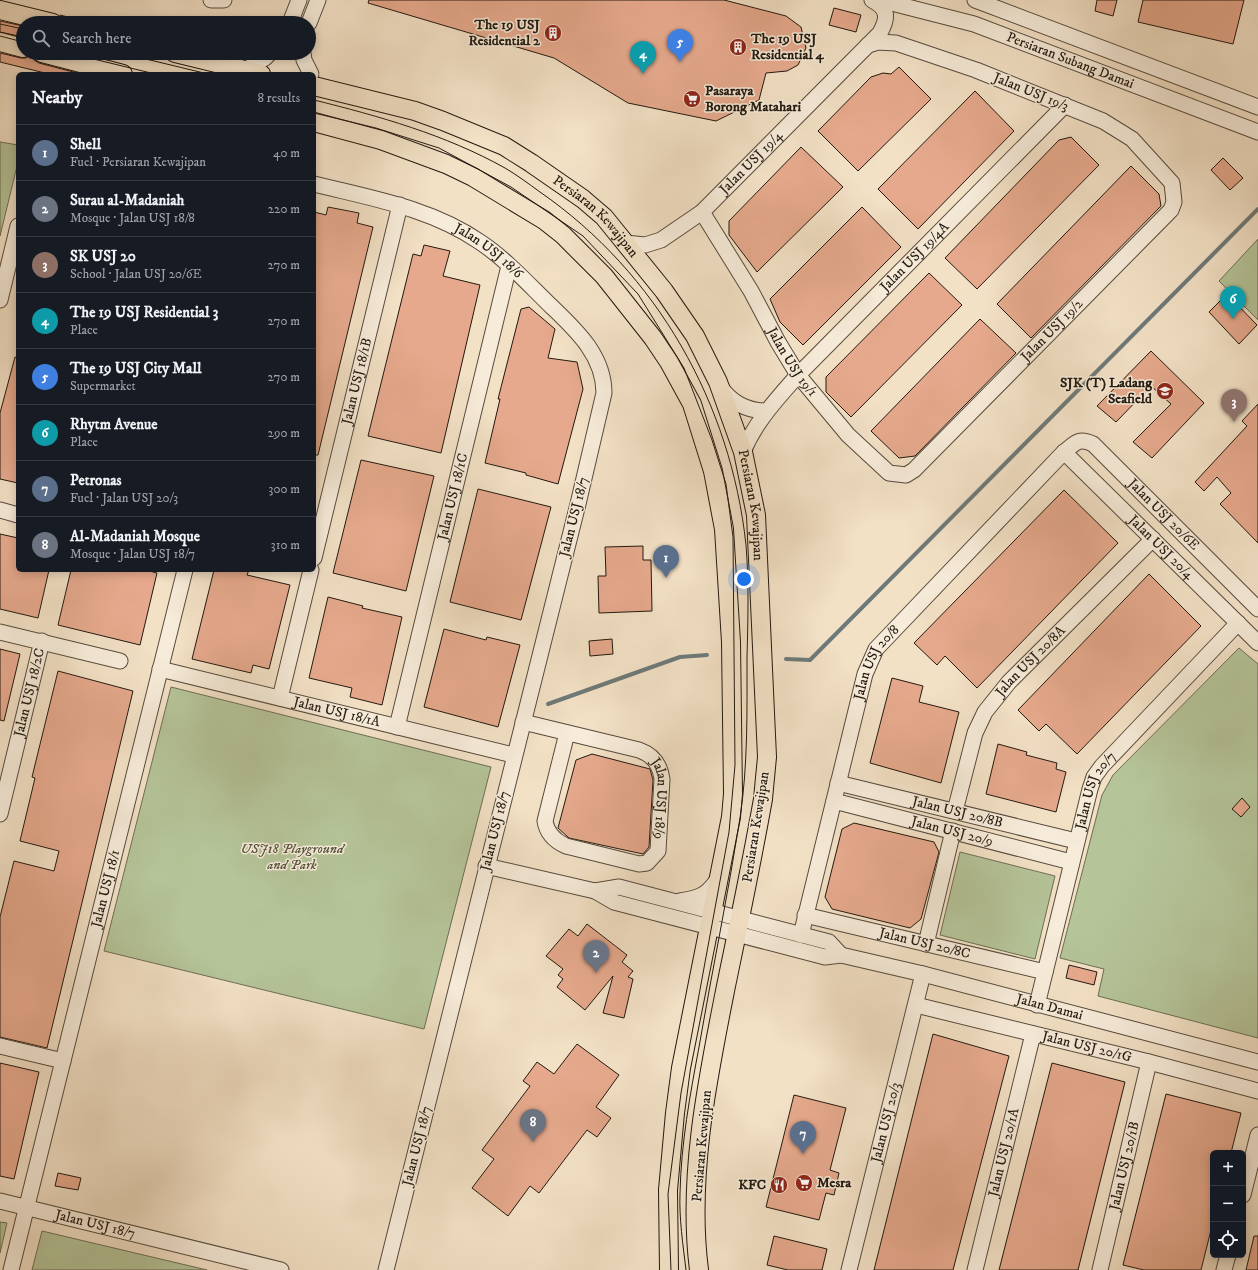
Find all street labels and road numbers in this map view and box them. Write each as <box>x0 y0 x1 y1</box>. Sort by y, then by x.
street label: Persiaran Subang Damai <box>1004 28 1137 93</box>
street label: Jalan USJ 19/3 <box>989 68 1071 115</box>
street label: Jalan USJ 19/4 <box>714 127 787 200</box>
street label: Persiaran Kewajipan <box>549 172 643 262</box>
street label: Jalan USJ 18/6 <box>449 218 527 283</box>
street label: Jalan USJ 19/4A <box>875 218 954 297</box>
street label: Jalan USJ 19/2 <box>1015 295 1087 367</box>
street label: Jalan USJ 19/1 <box>762 322 821 400</box>
street label: Jalan USJ 18/1B <box>337 336 376 428</box>
street label: Persiaran Kewajipan <box>734 448 767 562</box>
street label: Jalan USJ 18/1C <box>433 451 472 544</box>
street label: Jalan USJ 20/6E <box>1122 473 1203 554</box>
street label: Jalan USJ 18/7 <box>555 475 593 561</box>
street label: Jalan USJ 20/4 <box>1123 510 1198 584</box>
street label: Jalan USJ 20/8 <box>849 621 903 704</box>
street label: Jalan USJ 20/8A <box>990 621 1070 702</box>
street label: Jalan USJ 18/2C <box>10 646 49 741</box>
street label: Jalan USJ 18/1A <box>290 692 383 732</box>
street label: Jalan USJ 20/7 <box>1071 748 1120 833</box>
street label: Jalan USJ 18/9 <box>646 753 671 840</box>
street label: Persiaran Kewajipan <box>738 769 774 884</box>
street label: Jalan USJ 18/7 <box>476 789 514 875</box>
street label: Jalan USJ 20/8B <box>908 792 1005 832</box>
street label: Jalan USJ 20/9 <box>907 812 995 851</box>
street label: Jalan USJ 18/1 <box>87 848 124 931</box>
street label: Jalan USJ 20/8C <box>875 923 972 963</box>
street label: Jalan Damai <box>1012 989 1085 1025</box>
street label: Jalan USJ 20/1G <box>1038 1027 1134 1067</box>
street label: Jalan USJ 20/3 <box>867 1081 905 1166</box>
street label: Persiaran Kewajipan <box>688 1089 716 1203</box>
street label: Jalan USJ 18/7 <box>398 1104 436 1190</box>
street label: Jalan USJ 20/1A <box>984 1105 1024 1201</box>
street label: Jalan USJ 20/1B <box>1105 1119 1144 1214</box>
street label: Jalan USJ 18/7 <box>51 1205 137 1243</box>

